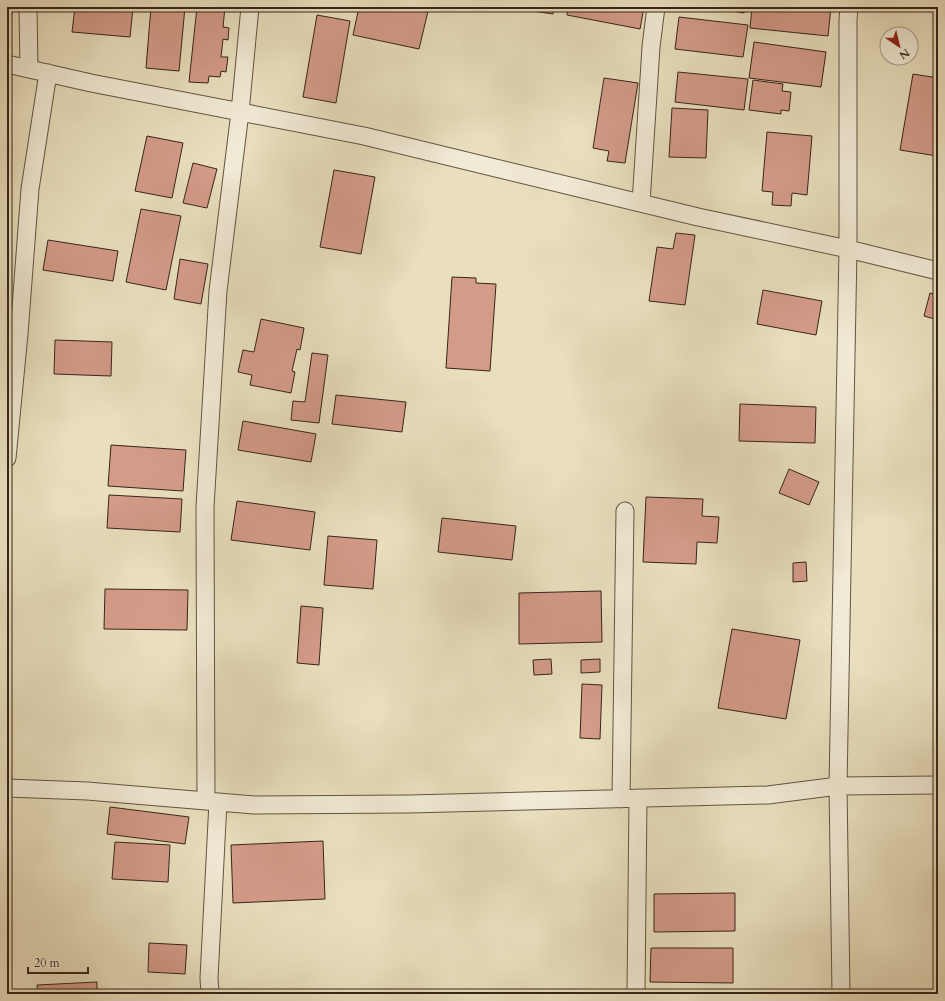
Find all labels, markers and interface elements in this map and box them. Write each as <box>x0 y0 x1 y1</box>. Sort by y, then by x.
north arrow <box>879 26 919 66</box>
text: N <box>896 45 913 63</box>
scale bar <box>28 949 88 975</box>
text: 20 m <box>34 955 61 971</box>

